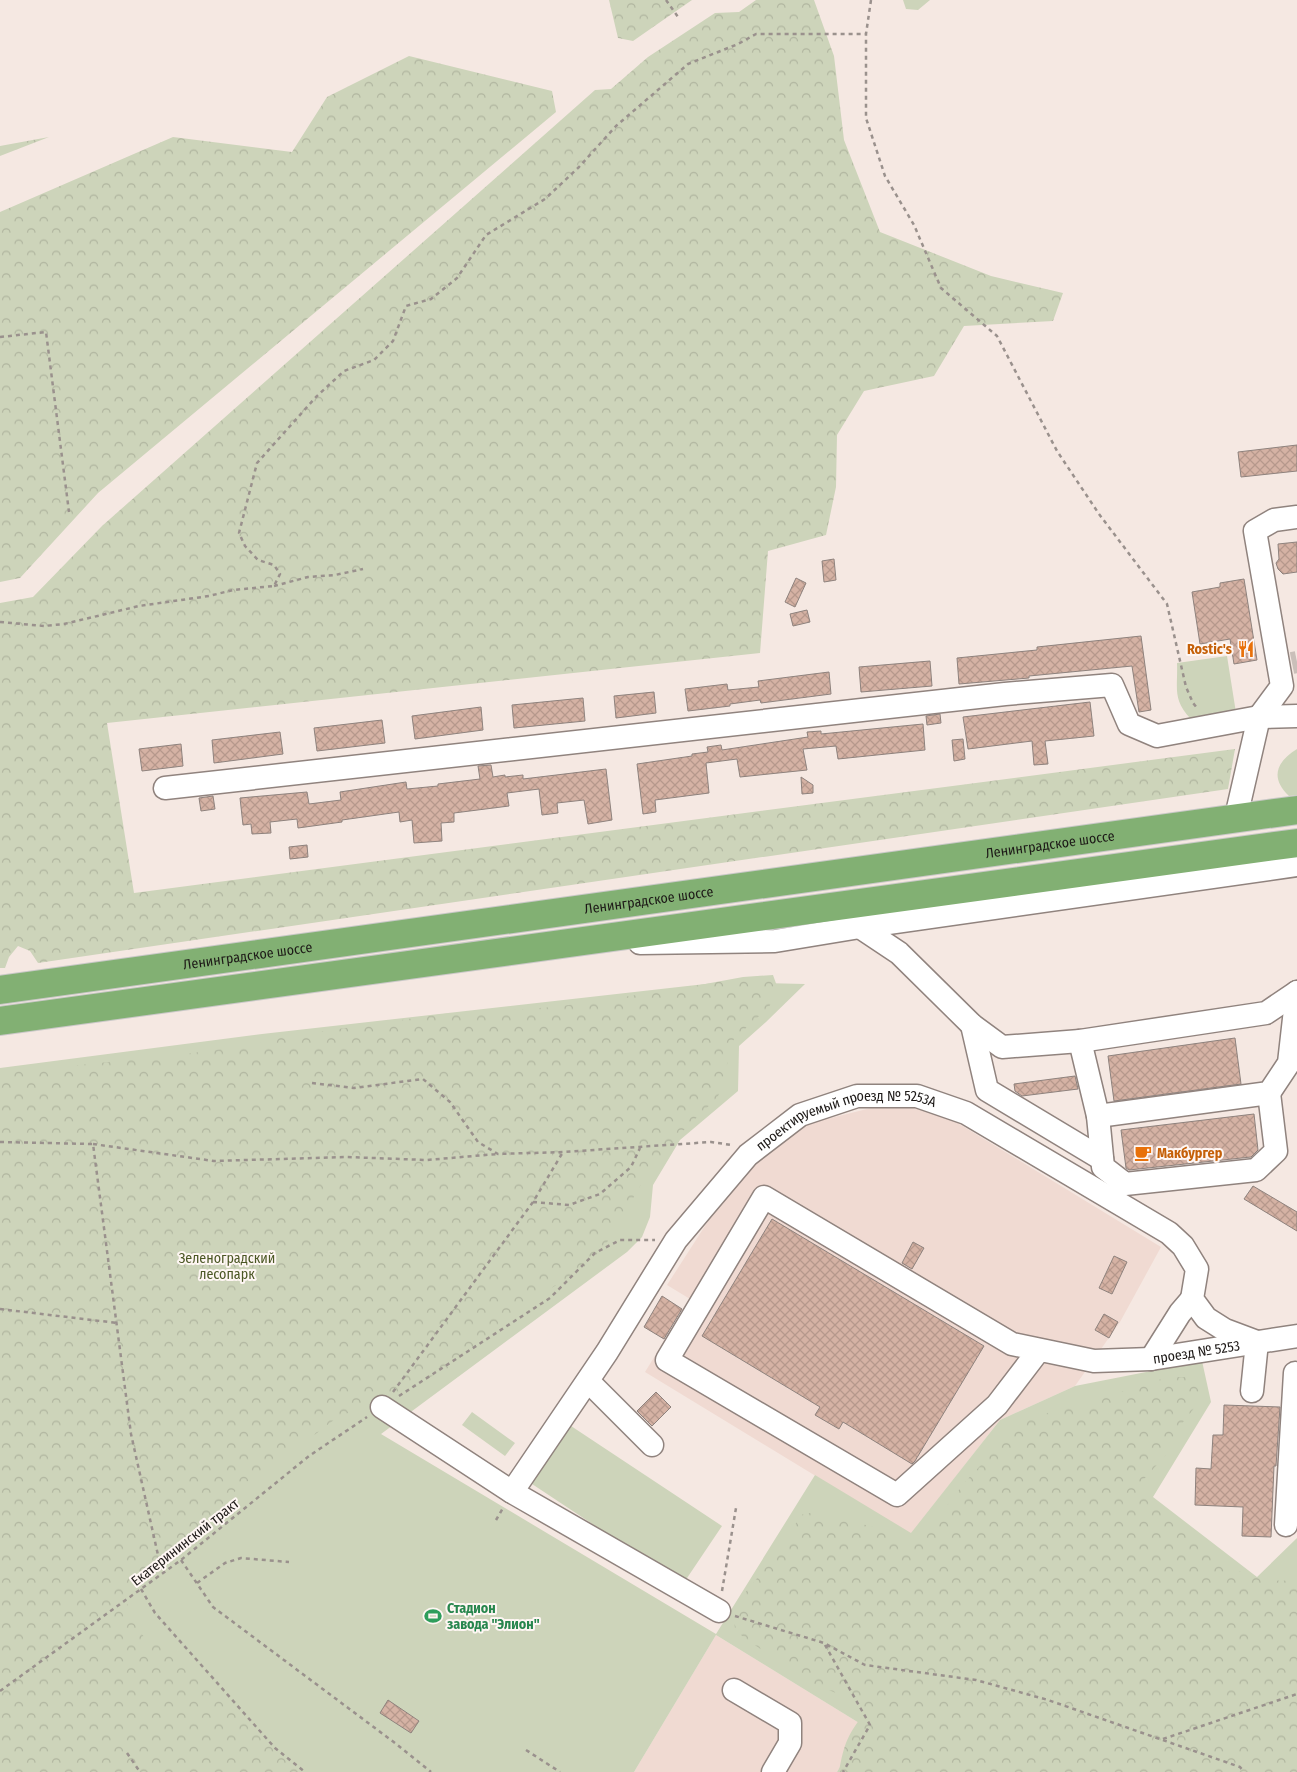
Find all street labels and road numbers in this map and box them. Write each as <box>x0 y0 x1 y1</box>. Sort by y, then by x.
street label: Ленинградское шоссе <box>984 827 1116 862</box>
street label: Ленинградское шоссе <box>583 883 715 918</box>
street label: Ленинградское шоссе <box>182 939 313 973</box>
street label: проектируемый проезд № 5253А <box>753 1088 939 1155</box>
street label: проезд № 5253 <box>1152 1337 1241 1368</box>
street label: Екатерининский тракт <box>128 1495 243 1590</box>

